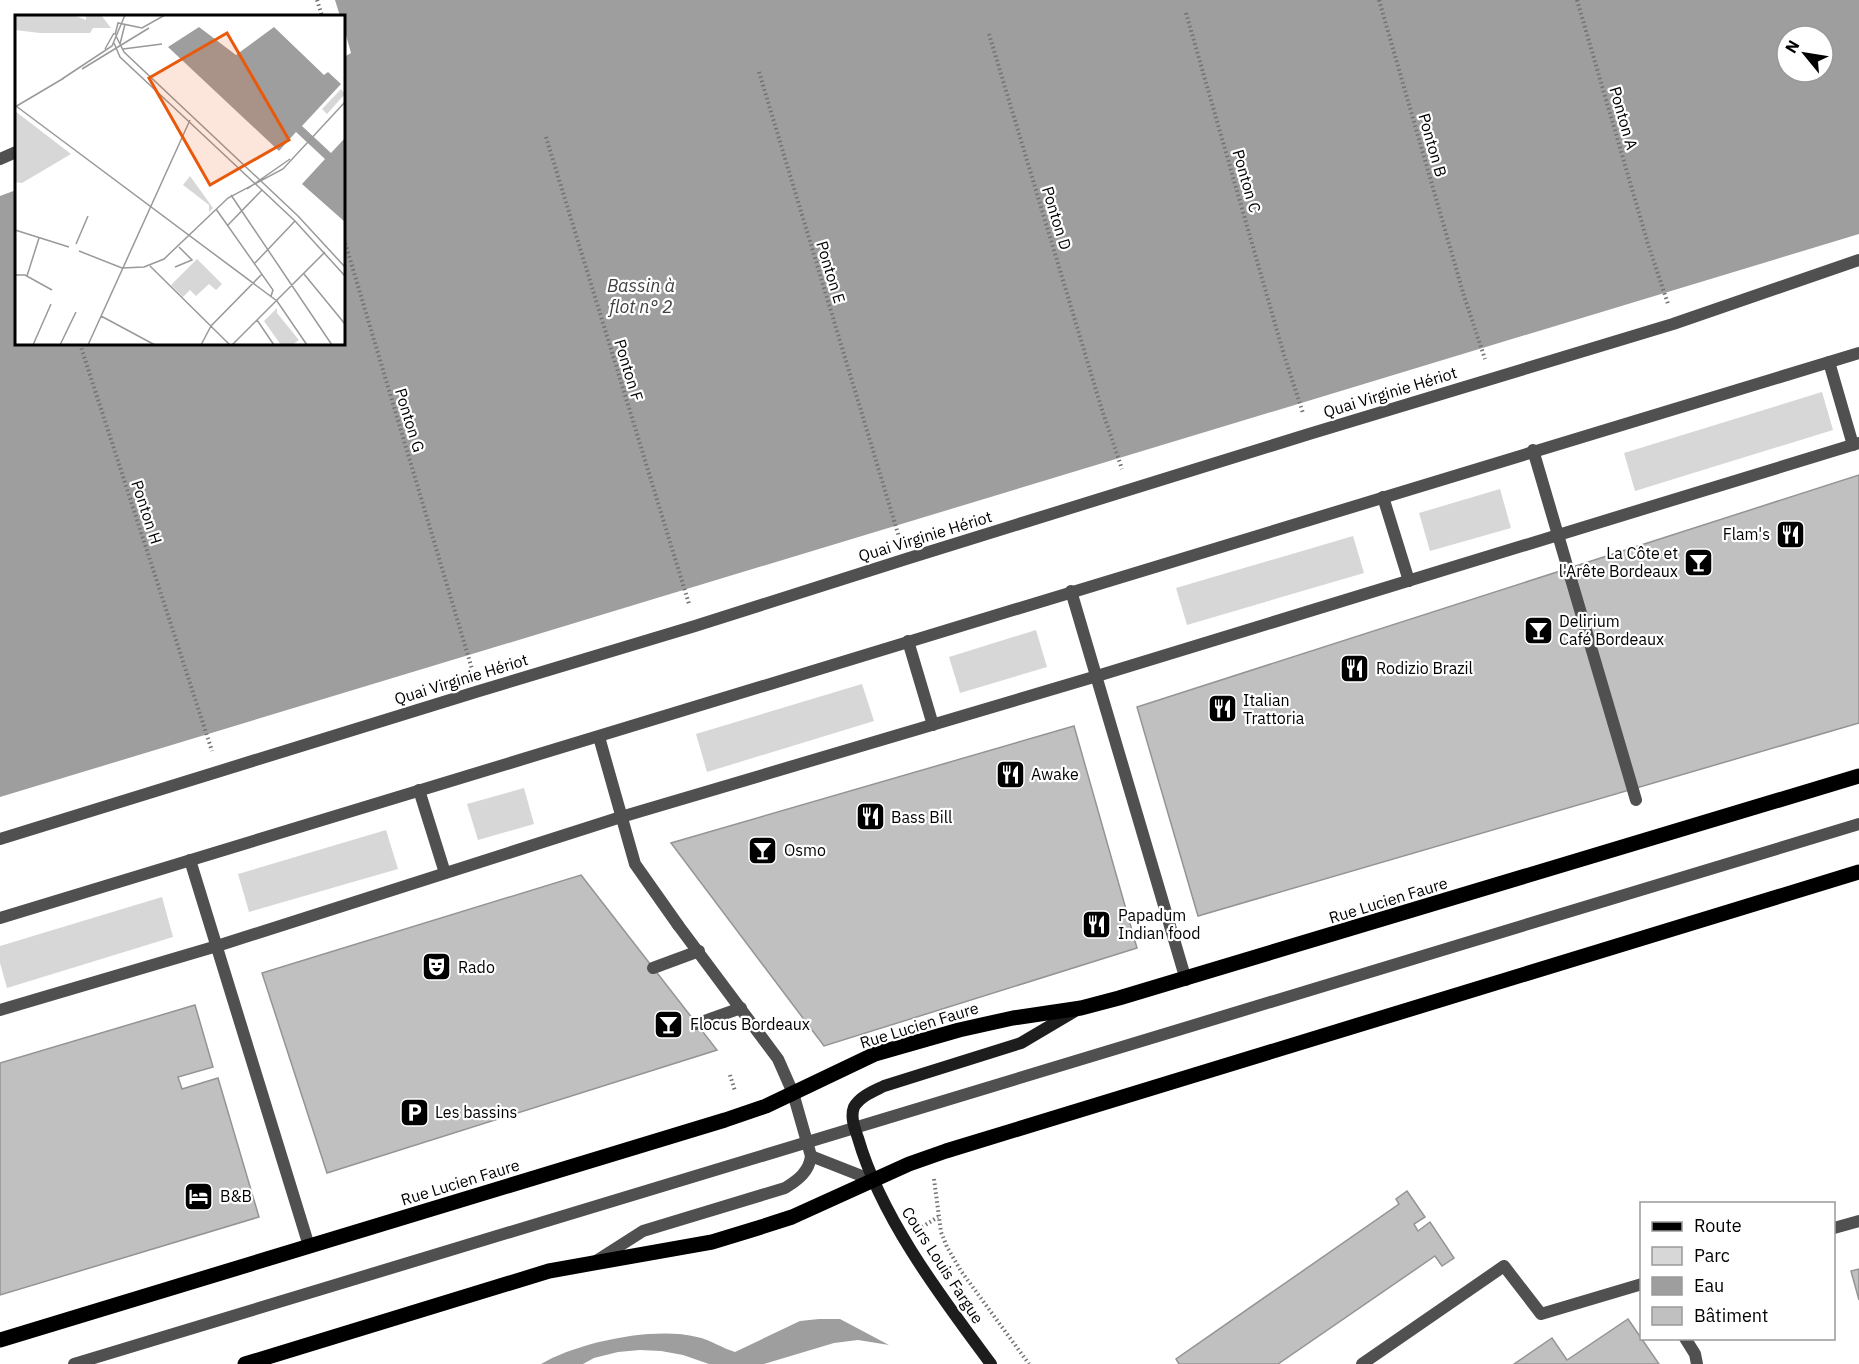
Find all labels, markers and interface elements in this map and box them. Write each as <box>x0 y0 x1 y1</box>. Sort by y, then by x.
inset map <box>15 15 345 345</box>
north arrow <box>1775 24 1835 84</box>
text: N <box>1780 36 1804 57</box>
street label: Ponton A <box>1605 84 1643 152</box>
street label: Ponton B <box>1414 111 1452 179</box>
street label: Ponton C <box>1228 147 1266 215</box>
street label: Ponton D <box>1038 184 1076 252</box>
street label: Ponton E <box>812 238 850 306</box>
water label: Bassin à flot n° 2 <box>607 274 675 318</box>
street label: Ponton F <box>610 337 648 403</box>
street label: Quai Virginie Hériot <box>1321 362 1459 422</box>
street label: Ponton G <box>391 386 429 454</box>
street label: Ponton H <box>127 477 167 547</box>
street label: Quai Virginie Hériot <box>856 506 994 566</box>
restaurant icon: Flam's <box>1775 518 1807 550</box>
place label: Flam's <box>1723 524 1770 544</box>
place label: La Côte et l'Arête Bordeaux <box>1559 543 1678 581</box>
bar icon: La Côte et l'Arête Bordeaux <box>1683 546 1715 578</box>
place label: Delirium Café Bordeaux <box>1559 611 1664 649</box>
bar icon: Delirium Café Bordeaux <box>1522 614 1554 646</box>
street label: Quai Virginie Hériot <box>392 649 530 709</box>
restaurant icon: Rodizio Brazil <box>1339 652 1371 684</box>
place label: Rodizio Brazil <box>1376 658 1473 678</box>
place label: Italian Trattoria <box>1243 690 1305 728</box>
restaurant icon: Italian Trattoria <box>1206 693 1238 725</box>
restaurant icon: Awake <box>994 758 1026 790</box>
place label: Awake <box>1031 764 1079 784</box>
restaurant icon: Bass Bill <box>854 801 886 833</box>
place label: Bass Bill <box>891 807 952 827</box>
bar icon: Osmo <box>747 834 779 866</box>
place label: Osmo <box>784 840 826 860</box>
street label: Rue Lucien Faure <box>1326 872 1450 928</box>
place label: Papadum Indian food <box>1118 905 1201 943</box>
restaurant icon: Papadum Indian food <box>1081 908 1113 940</box>
theatre icon: Rado <box>421 951 453 983</box>
place label: Rado <box>458 957 495 977</box>
street label: Rue Lucien Faure <box>857 997 981 1053</box>
bar icon: Flocus Bordeaux <box>653 1008 685 1040</box>
place label: Flocus Bordeaux <box>690 1014 810 1034</box>
parking icon: Les bassins <box>398 1096 430 1128</box>
place label: Les bassins <box>435 1102 517 1122</box>
street label: Rue Lucien Faure <box>398 1154 522 1210</box>
hotel icon: B&B <box>183 1180 215 1212</box>
place label: B&B <box>220 1186 252 1206</box>
legend <box>1640 1202 1835 1340</box>
street label: Cours Louis Fargue <box>898 1203 988 1327</box>
text: Route <box>1694 1214 1742 1237</box>
text: Parc <box>1694 1244 1730 1267</box>
text: Eau <box>1694 1274 1724 1297</box>
text: Bâtiment <box>1694 1304 1768 1327</box>

